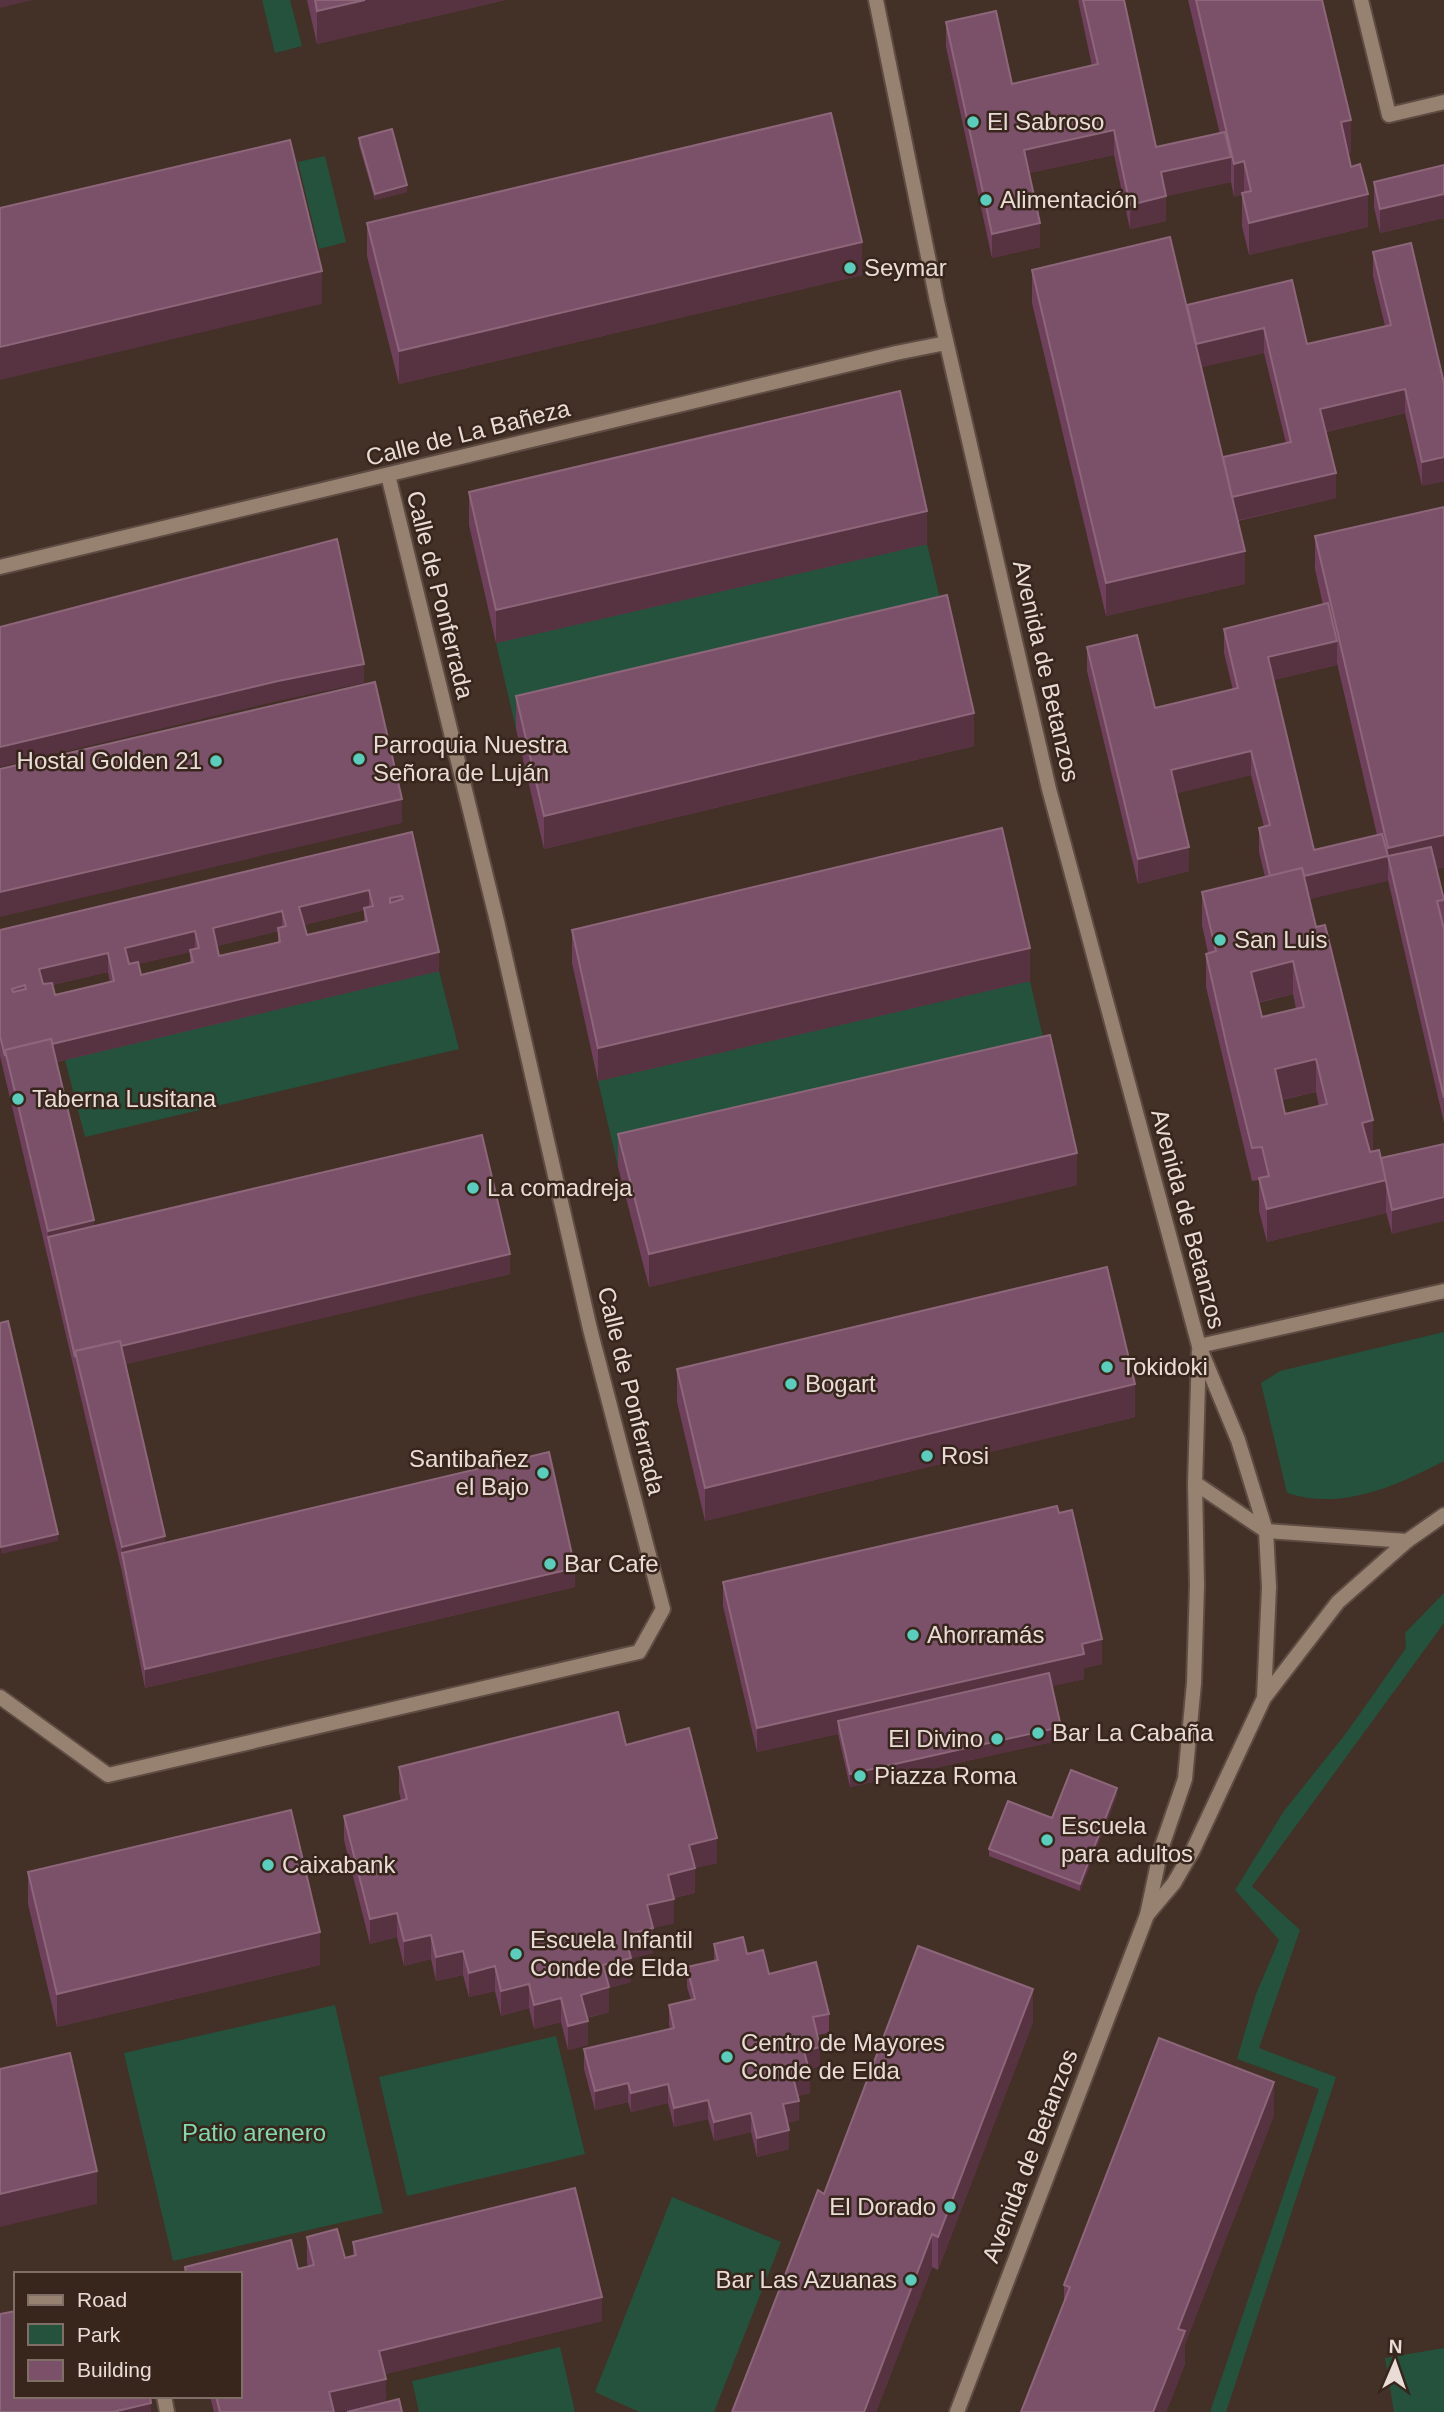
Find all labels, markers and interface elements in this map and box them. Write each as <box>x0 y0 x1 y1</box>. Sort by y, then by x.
place label: El Sabroso <box>987 108 1104 135</box>
marker: El Sabroso <box>965 114 981 130</box>
place label: Alimentación <box>1000 186 1137 213</box>
marker: Alimentación <box>978 192 994 208</box>
place label: Seymar <box>864 254 947 281</box>
marker: Seymar <box>842 260 858 276</box>
street label: Calle de La Bañeza <box>363 394 573 471</box>
street label: Calle de Ponferrada <box>402 488 480 702</box>
street label: Avenida de Betanzos <box>1008 558 1085 784</box>
place label: Parroquia Nuestra Señora de Luján <box>373 731 568 786</box>
place label: Hostal Golden 21 <box>17 747 202 774</box>
marker: Parroquia Nuestra Señora de Luján <box>351 751 367 767</box>
marker: Hostal Golden 21 <box>208 753 224 769</box>
place label: San Luis <box>1234 926 1327 953</box>
marker: San Luis <box>1212 932 1228 948</box>
place label: Taberna Lusitana <box>32 1085 217 1112</box>
marker: Taberna Lusitana <box>10 1091 26 1107</box>
street label: Avenida de Betanzos <box>1146 1106 1231 1332</box>
place label: La comadreja <box>487 1174 633 1201</box>
marker: La comadreja <box>465 1180 481 1196</box>
street label: Calle de Ponferrada <box>593 1284 671 1498</box>
place label: Tokidoki <box>1121 1353 1208 1380</box>
marker: Tokidoki <box>1099 1359 1115 1375</box>
place label: Bogart <box>805 1370 876 1397</box>
marker: Bogart <box>783 1376 799 1392</box>
place label: Rosi <box>941 1442 989 1469</box>
place label: Santibañez el Bajo <box>409 1445 529 1500</box>
marker: Rosi <box>919 1448 935 1464</box>
marker: Santibañez el Bajo <box>535 1465 551 1481</box>
place label: Bar Cafe <box>564 1550 659 1577</box>
marker: Bar Cafe <box>542 1556 558 1572</box>
place label: Ahorramás <box>927 1621 1044 1648</box>
marker: Ahorramás <box>905 1627 921 1643</box>
place label: Bar La Cabaña <box>1052 1719 1214 1746</box>
place label: El Divino <box>888 1725 983 1752</box>
marker: Bar La Cabaña <box>1030 1725 1046 1741</box>
marker: El Divino <box>989 1731 1005 1747</box>
place label: Piazza Roma <box>874 1762 1017 1789</box>
marker: Piazza Roma <box>852 1768 868 1784</box>
place label: Escuela para adultos <box>1061 1812 1193 1867</box>
marker: Escuela para adultos <box>1039 1832 1055 1848</box>
place label: Caixabank <box>282 1851 396 1878</box>
marker: Caixabank <box>260 1857 276 1873</box>
place label: Escuela Infantil Conde de Elda <box>530 1926 693 1981</box>
marker: Escuela Infantil Conde de Elda <box>508 1946 524 1962</box>
place label: Centro de Mayores Conde de Elda <box>741 2029 945 2084</box>
street label: Avenida de Betanzos <box>976 2045 1083 2266</box>
marker: Centro de Mayores Conde de Elda <box>719 2049 735 2065</box>
park label: Patio arenero <box>182 2119 326 2146</box>
place label: El Dorado <box>829 2193 936 2220</box>
marker: El Dorado <box>942 2199 958 2215</box>
place label: Bar Las Azuanas <box>716 2266 897 2293</box>
legend <box>14 2272 242 2398</box>
marker: Bar Las Azuanas <box>903 2272 919 2288</box>
text: Road <box>77 2288 127 2311</box>
text: Park <box>77 2323 121 2346</box>
north arrow <box>1360 2328 1430 2398</box>
text: N <box>1388 2336 1403 2357</box>
text: Building <box>77 2358 152 2381</box>

